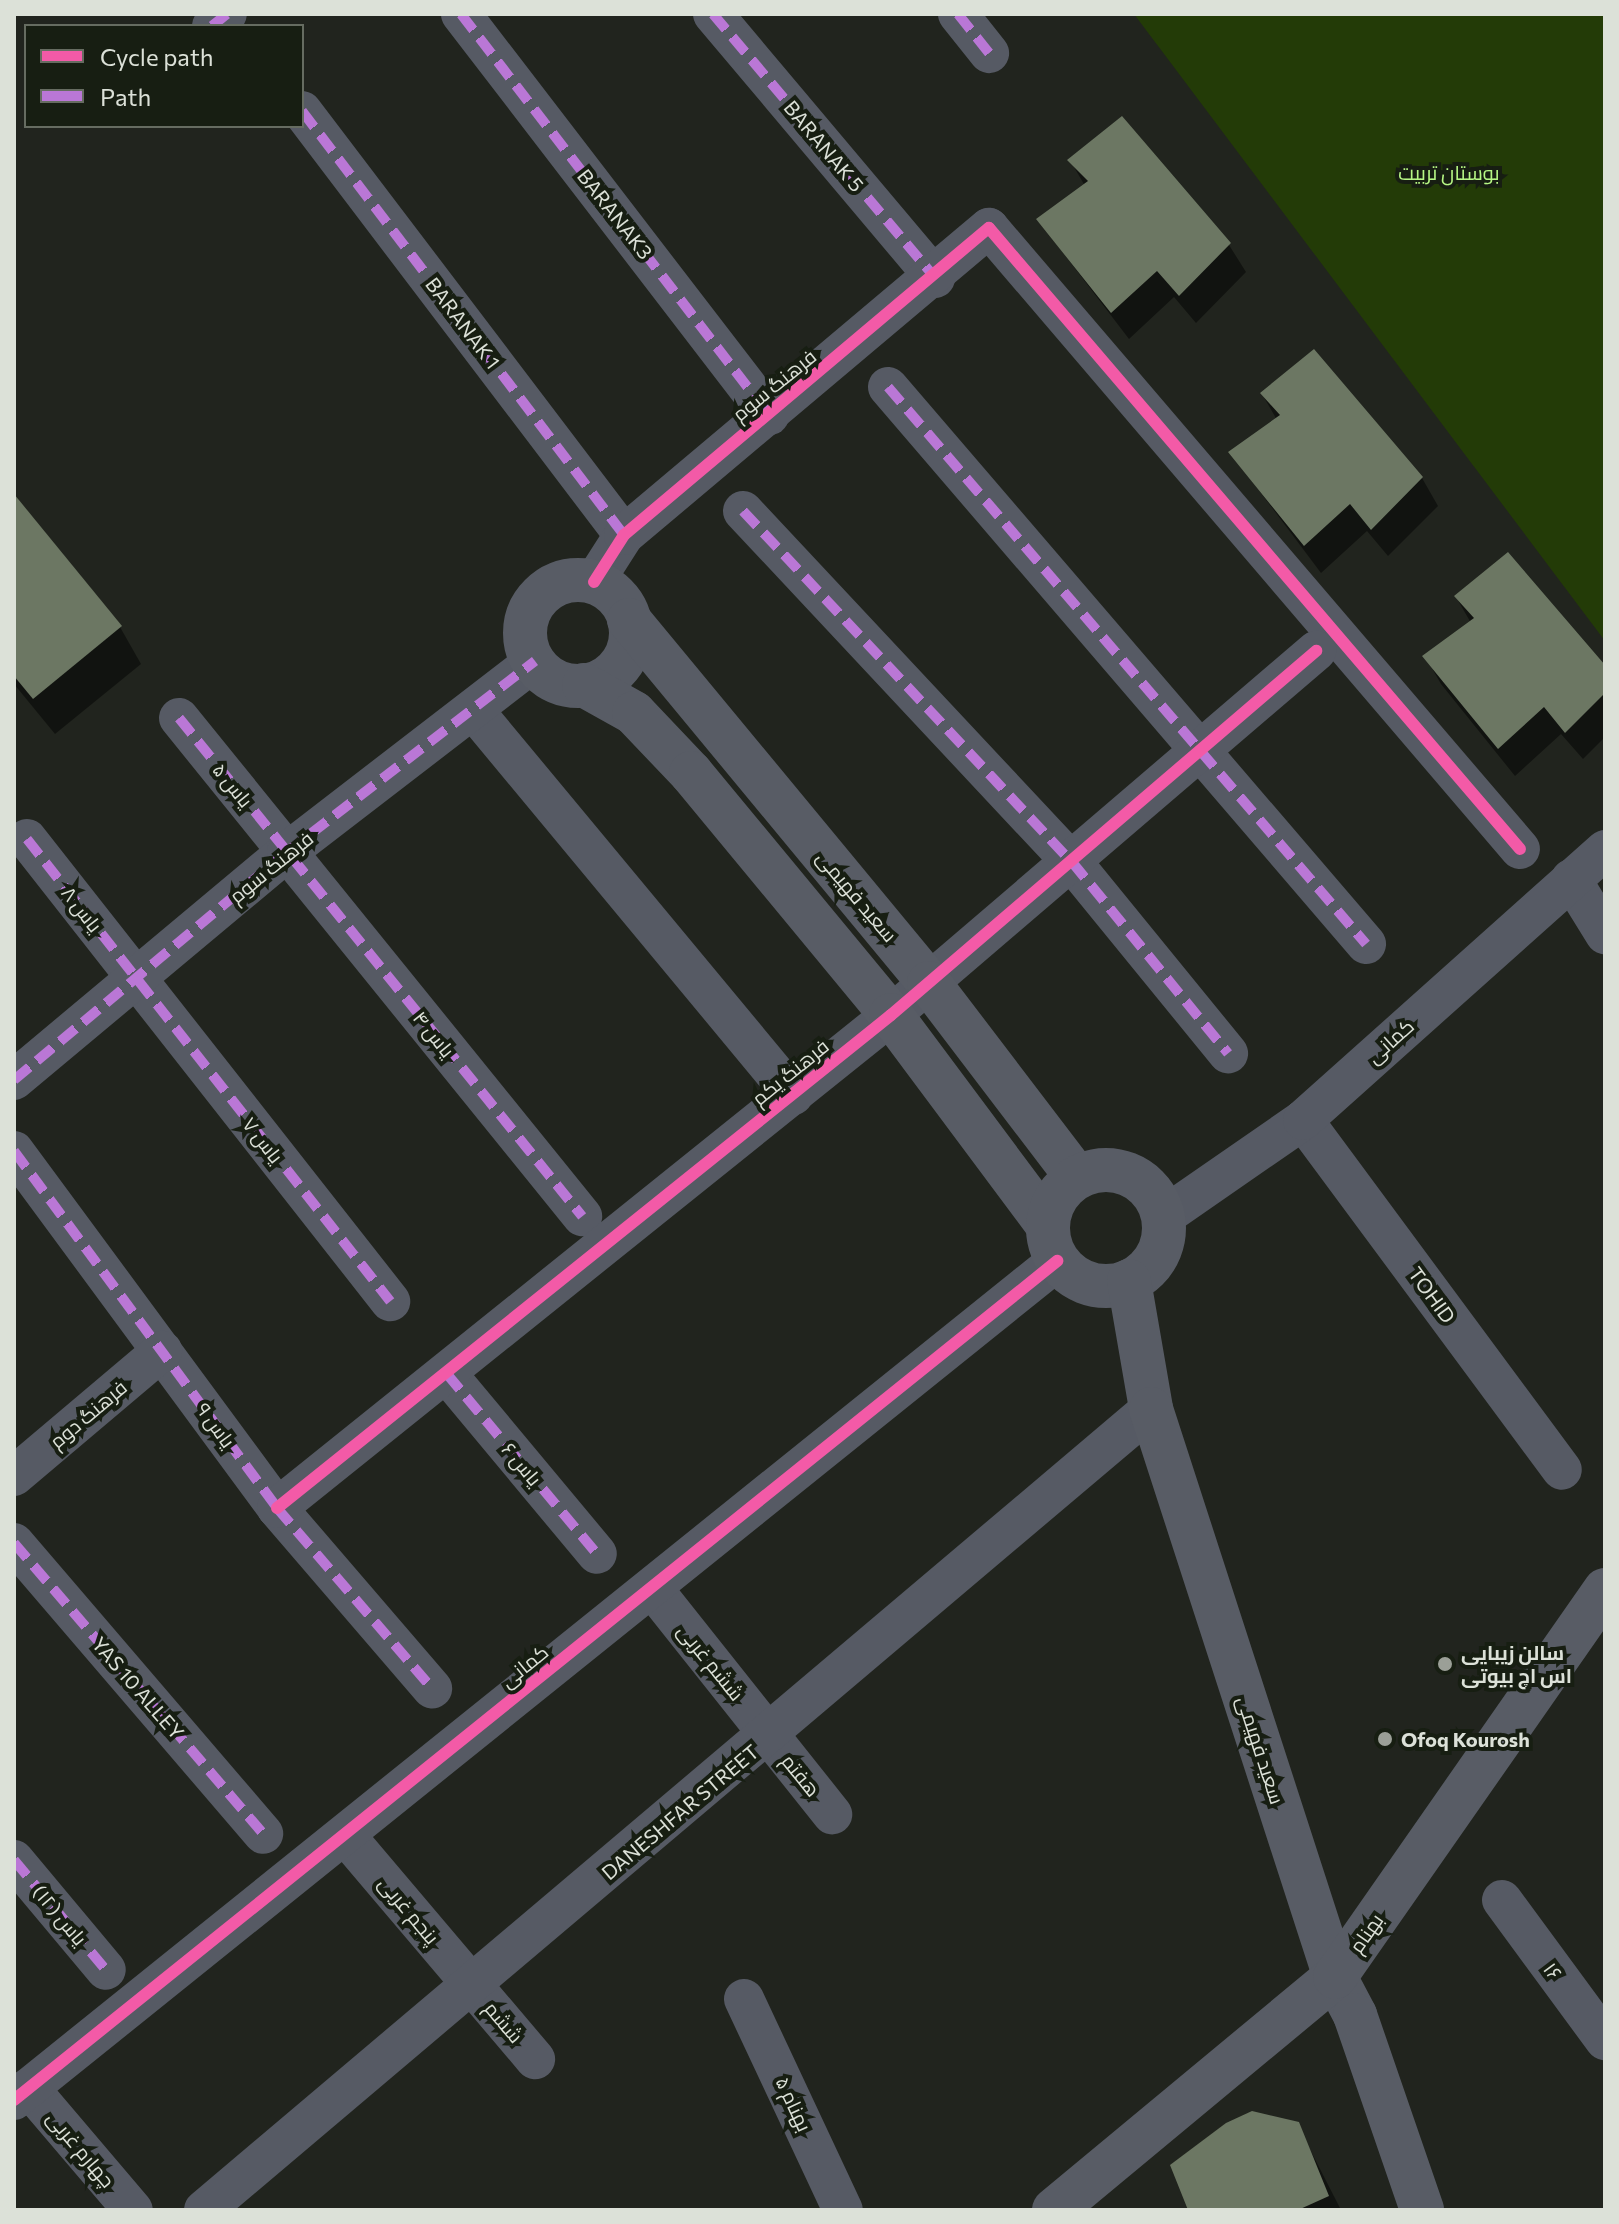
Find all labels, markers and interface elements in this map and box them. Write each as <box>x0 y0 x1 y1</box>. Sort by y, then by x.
legend <box>24 24 304 128</box>
text: Cycle path <box>100 42 214 71</box>
text: Path <box>100 82 151 111</box>
street label: BARANAK 5 <box>779 96 869 196</box>
park label: بوستان تربیت <box>1398 160 1500 184</box>
street label: BARANAK3 <box>572 164 658 264</box>
street label: BARANAK 1 <box>421 272 505 374</box>
street label: فرهنگ سوم <box>727 344 821 426</box>
street label: یاس ۵ <box>208 758 258 812</box>
street label: فرهنگ سوم <box>224 826 318 908</box>
street label: سعید فهیمی <box>812 845 902 947</box>
street label: یاس ۸ <box>57 881 107 937</box>
street label: یاس ۴ <box>408 1006 460 1062</box>
street label: کمانی <box>1362 1014 1418 1068</box>
street label: فرهنگ یکم <box>747 1034 833 1110</box>
street label: یاس ۷ <box>238 1112 288 1168</box>
street label: TOHID <box>1404 1262 1460 1328</box>
street label: فرهنگ دوم <box>45 1375 131 1453</box>
street label: یاس ۹ <box>192 1398 240 1452</box>
street label: یاس ۶ <box>497 1438 547 1490</box>
street label: ششم غربی <box>673 1619 749 1705</box>
street label: YAS 10 ALLEY <box>87 1632 189 1744</box>
street label: کمانی <box>495 1639 553 1693</box>
place label: سالن زیبایی اس اچ بیوتی <box>1461 1640 1572 1687</box>
marker: سالن زیبایی اس اچ بیوتی <box>1436 1655 1454 1673</box>
street label: سعید فهیمی <box>1232 1693 1290 1807</box>
place label: Ofoq Kourosh <box>1401 1727 1530 1751</box>
marker: Ofoq Kourosh <box>1376 1730 1394 1748</box>
street label: DANESHFAR STREET <box>597 1739 763 1885</box>
street label: هفتم <box>777 1749 825 1801</box>
street label: پنجم غربی <box>374 1871 444 1949</box>
street label: یاس (۱۲) <box>28 1880 92 1950</box>
street label: بهنام <box>1344 1909 1388 1957</box>
street label: ۱۶ <box>1539 1957 1567 1985</box>
street label: ششم <box>480 1996 528 2048</box>
street label: بهنام ۵ <box>771 2073 817 2135</box>
street label: چهارم غربی <box>42 2106 120 2192</box>

